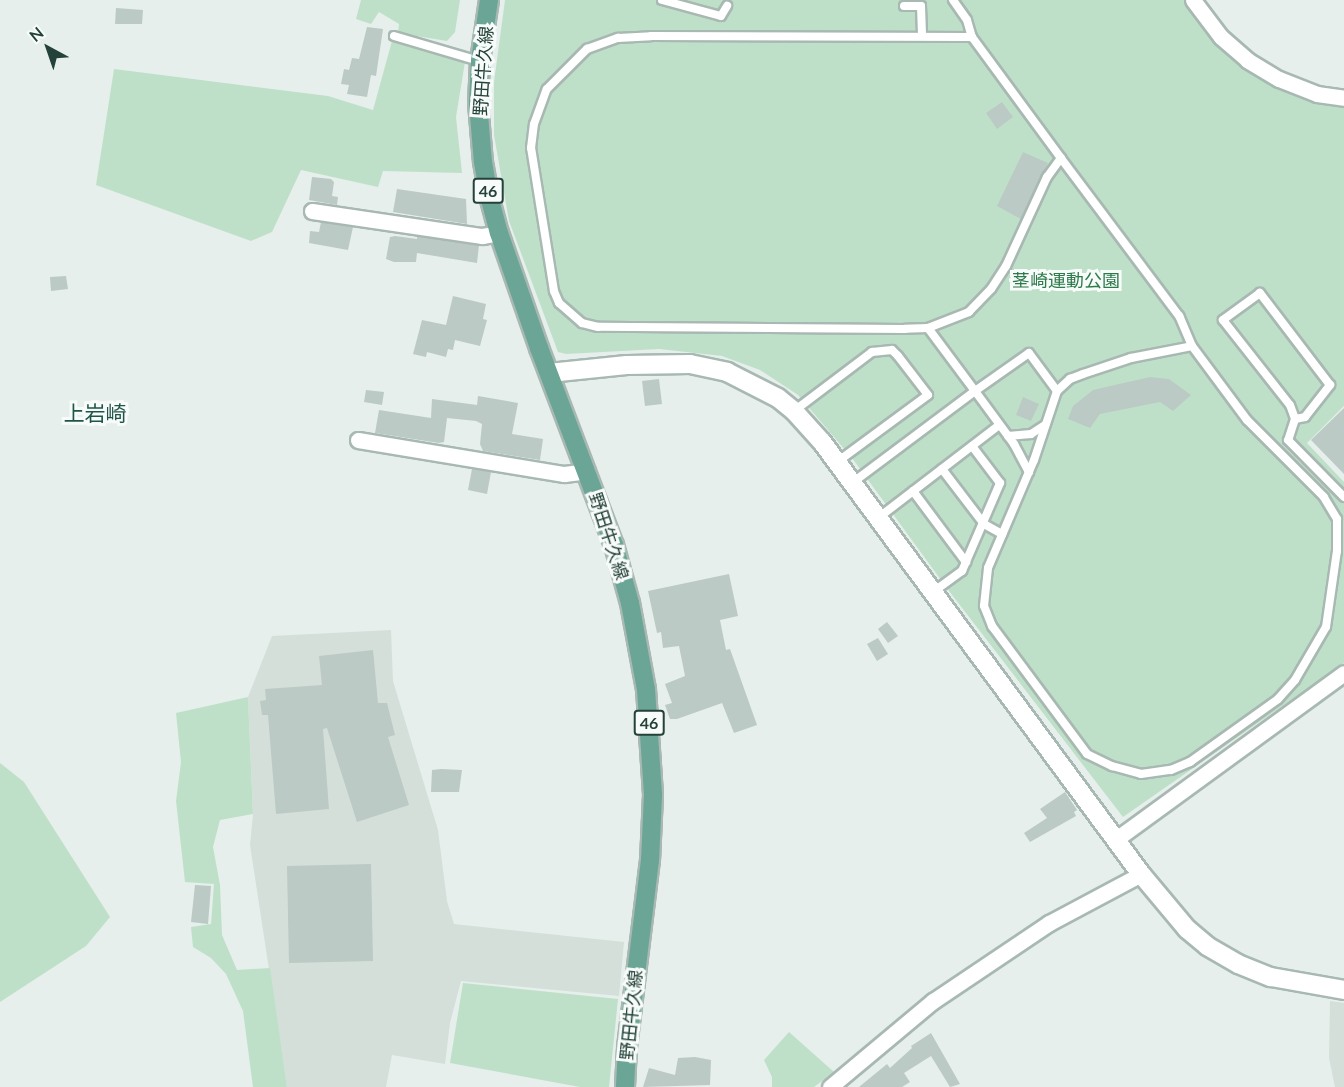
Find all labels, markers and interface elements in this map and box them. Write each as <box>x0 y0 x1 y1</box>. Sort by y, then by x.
north arrow <box>18 18 78 78</box>
text: N <box>25 23 47 45</box>
street label: 野田牛久線 <box>469 25 497 117</box>
road number: 46 <box>472 178 504 204</box>
park label: 茎崎運動公園 <box>1012 269 1120 291</box>
district label: 上岩崎 <box>64 400 126 426</box>
street label: 野田牛久線 <box>585 490 633 582</box>
road number: 46 <box>632 710 666 736</box>
street label: 野田牛久線 <box>616 969 646 1061</box>

